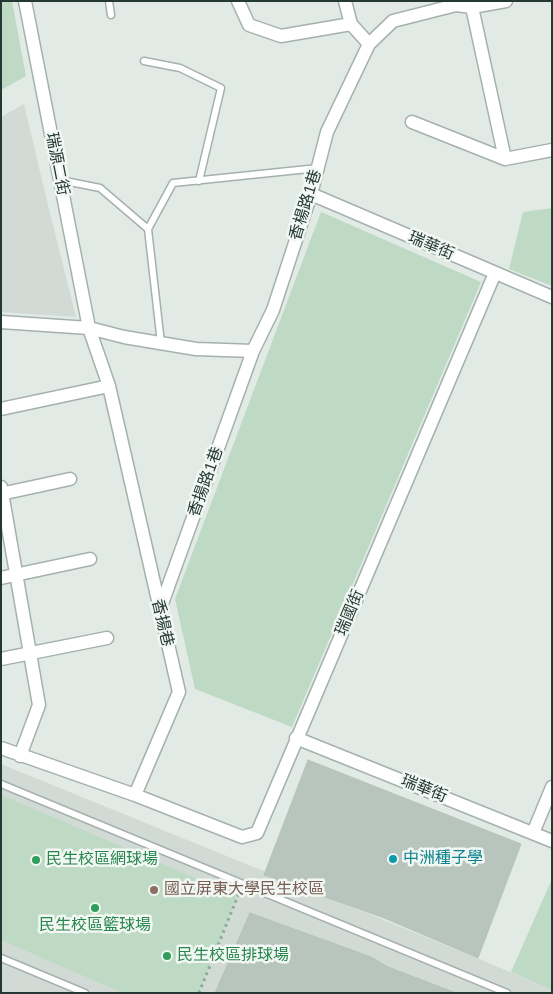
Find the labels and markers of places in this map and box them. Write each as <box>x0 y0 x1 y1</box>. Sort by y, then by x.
place label: 中洲種子學 <box>403 849 483 869</box>
place label: 民生校區網球場 <box>46 850 158 870</box>
marker: 中洲種子學 <box>387 853 399 865</box>
marker: 民生校區網球場 <box>30 854 42 866</box>
place label: 國立屏東大學民生校區 <box>164 880 324 900</box>
marker: 國立屏東大學民生校區 <box>148 884 160 896</box>
marker: 民生校區籃球場 <box>89 902 101 914</box>
place label: 民生校區籃球場 <box>39 916 151 936</box>
place label: 民生校區排球場 <box>177 946 289 966</box>
marker: 民生校區排球場 <box>161 950 173 962</box>

